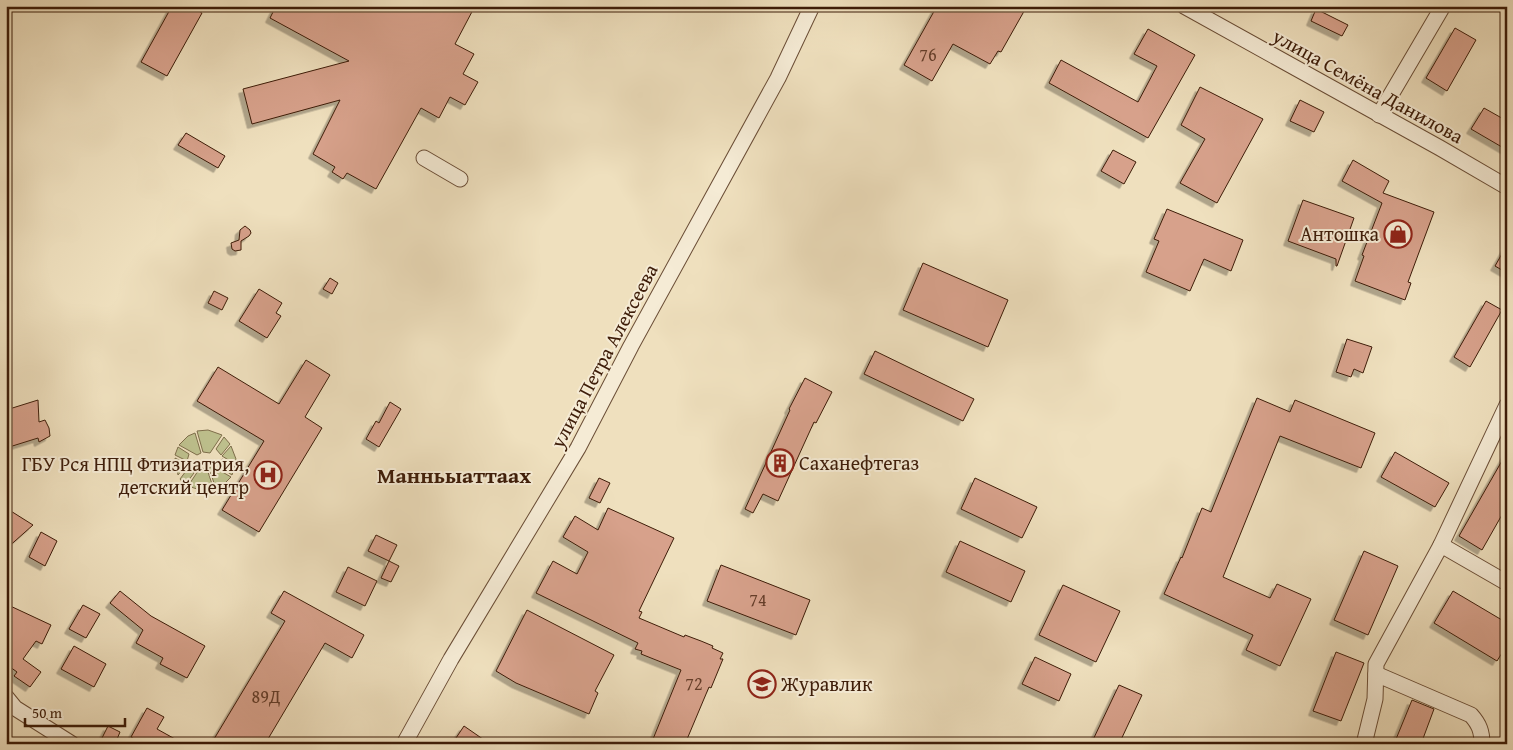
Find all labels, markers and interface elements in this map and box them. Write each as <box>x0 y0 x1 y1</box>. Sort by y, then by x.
street label: улица Семёна Данилова <box>1267 20 1469 150</box>
house number: 76 <box>919 41 937 68</box>
place label: Антошка <box>1300 219 1379 248</box>
shop icon: Антошка <box>1383 219 1413 249</box>
street label: улица Петра Алексеева <box>542 258 665 454</box>
building icon: Саханефтегаз <box>765 448 795 478</box>
place label: Саханефтегаз <box>799 448 919 477</box>
place label: ГБУ Рся НПЦ Фтизиатрия, детский центр <box>22 449 249 501</box>
district label: Манньыаттаах <box>377 459 531 491</box>
hospital icon: ГБУ Рся НПЦ Фтизиатрия, детский центр <box>253 460 283 490</box>
house number: 74 <box>749 586 767 613</box>
school or university icon: Журавлик <box>747 669 777 699</box>
place label: Журавлик <box>780 669 873 698</box>
house number: 72 <box>685 670 703 697</box>
house number: 89Д <box>252 683 280 710</box>
scale bar <box>25 695 125 727</box>
text: 50 m <box>32 702 63 723</box>

